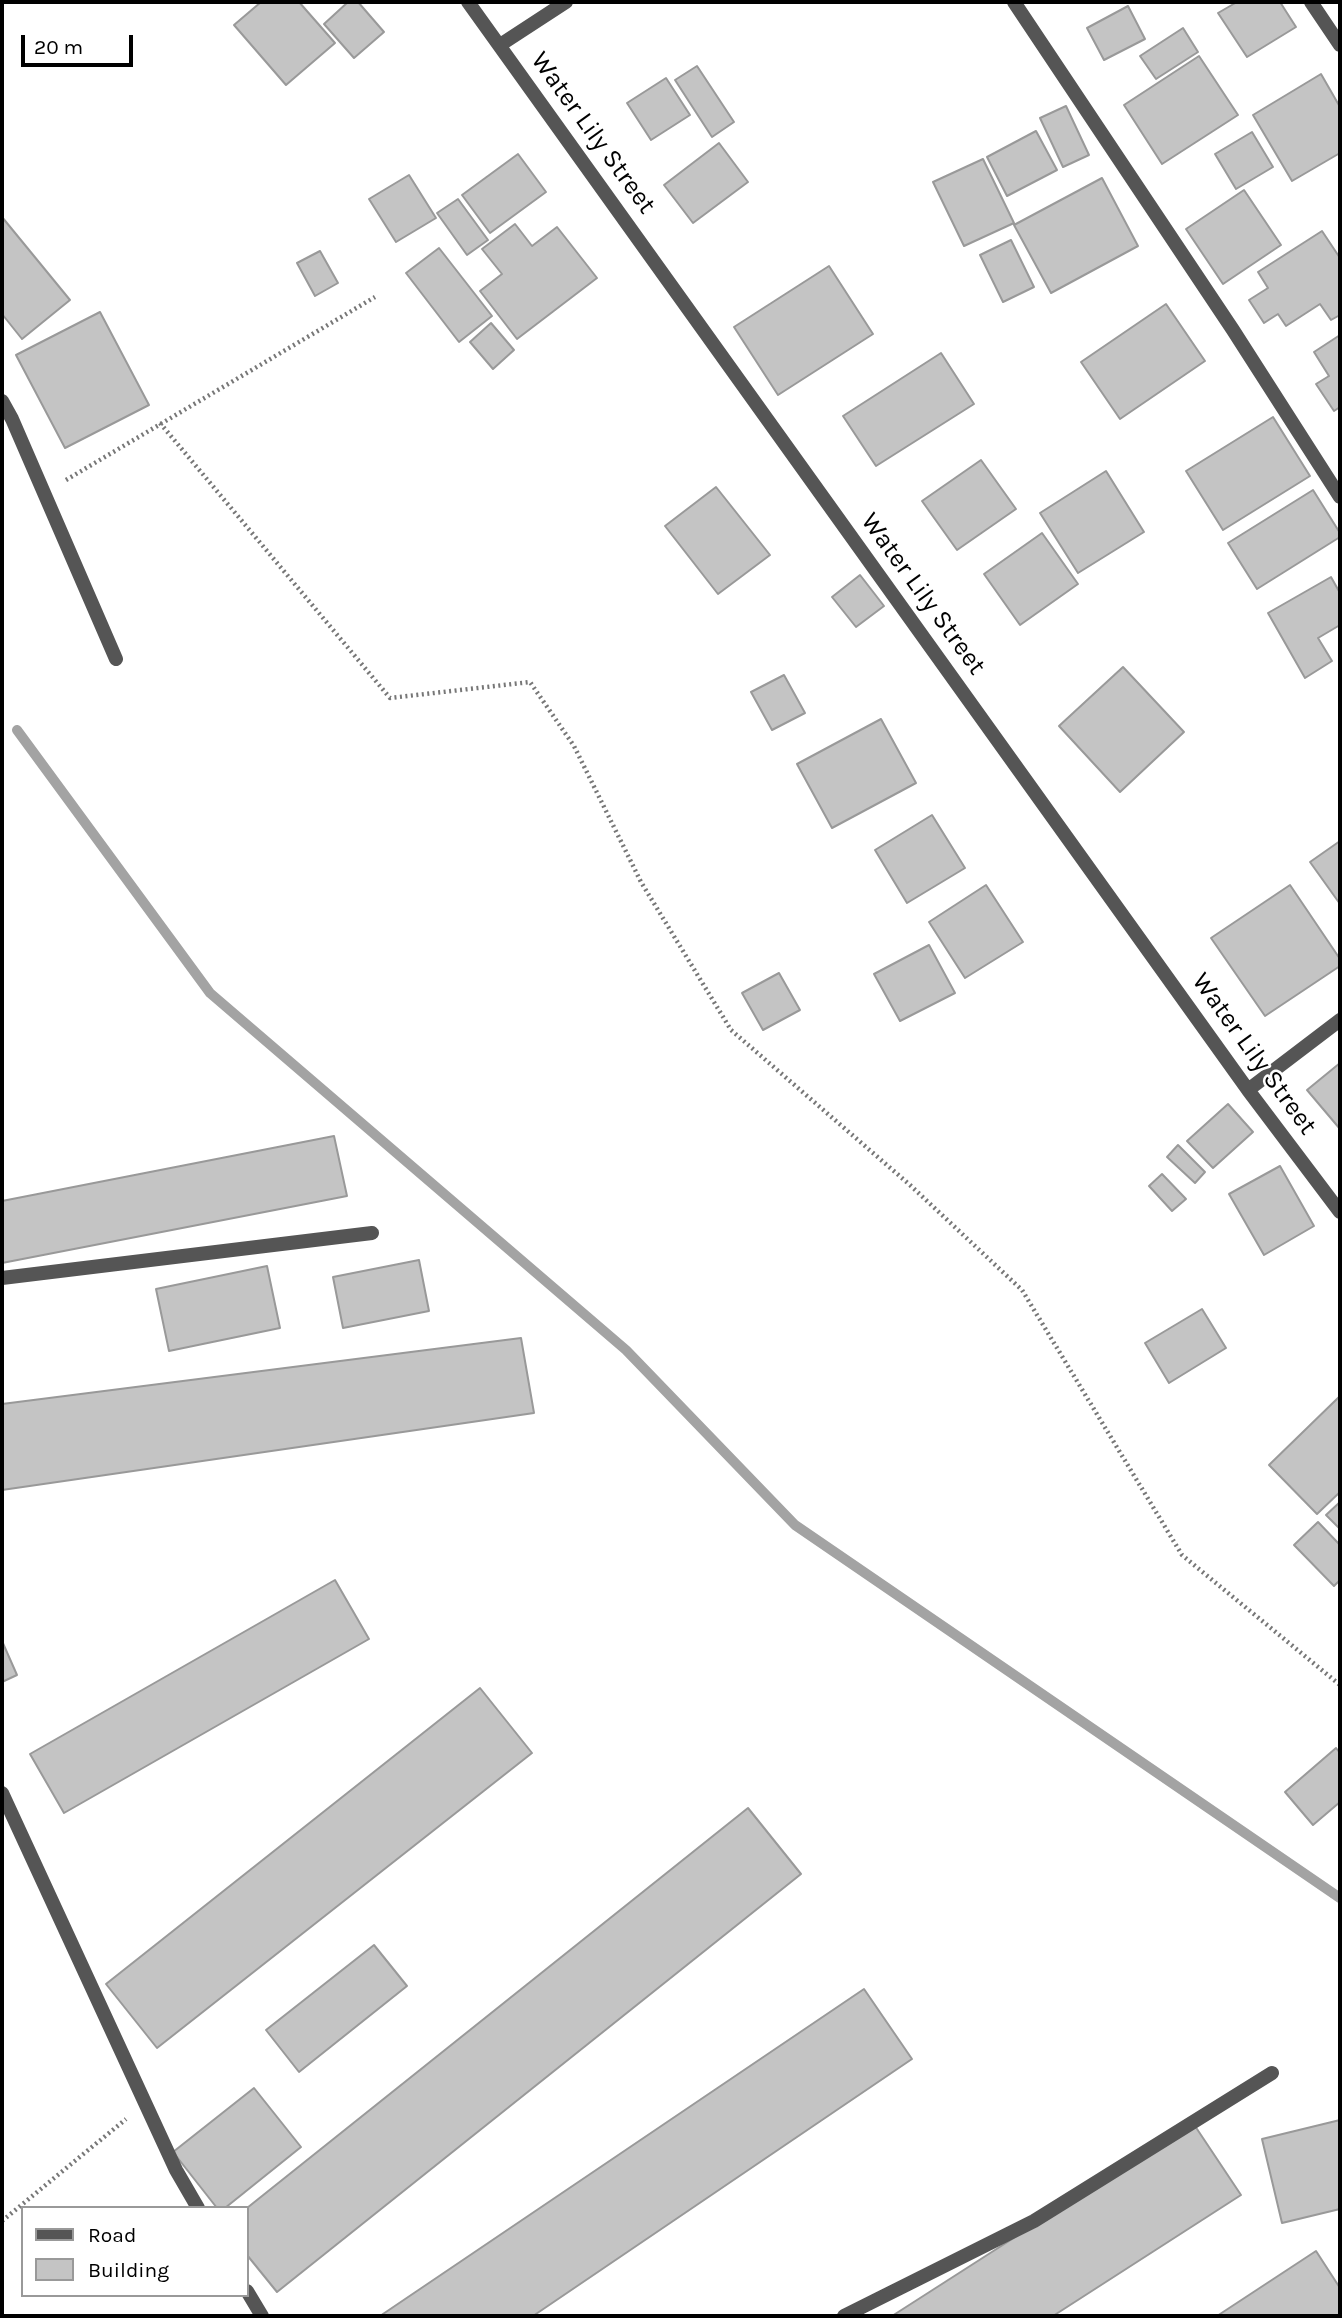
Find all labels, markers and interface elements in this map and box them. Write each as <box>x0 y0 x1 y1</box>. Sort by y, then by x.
scale bar <box>24 21 136 65</box>
text: 20 m <box>34 35 83 59</box>
street label: Water Lily Street <box>524 46 662 220</box>
street label: Water Lily Street <box>854 507 992 681</box>
street label: Water Lily Street <box>1185 967 1323 1141</box>
legend <box>21 2206 248 2297</box>
text: Road <box>88 2223 136 2247</box>
text: Building <box>88 2258 169 2282</box>

